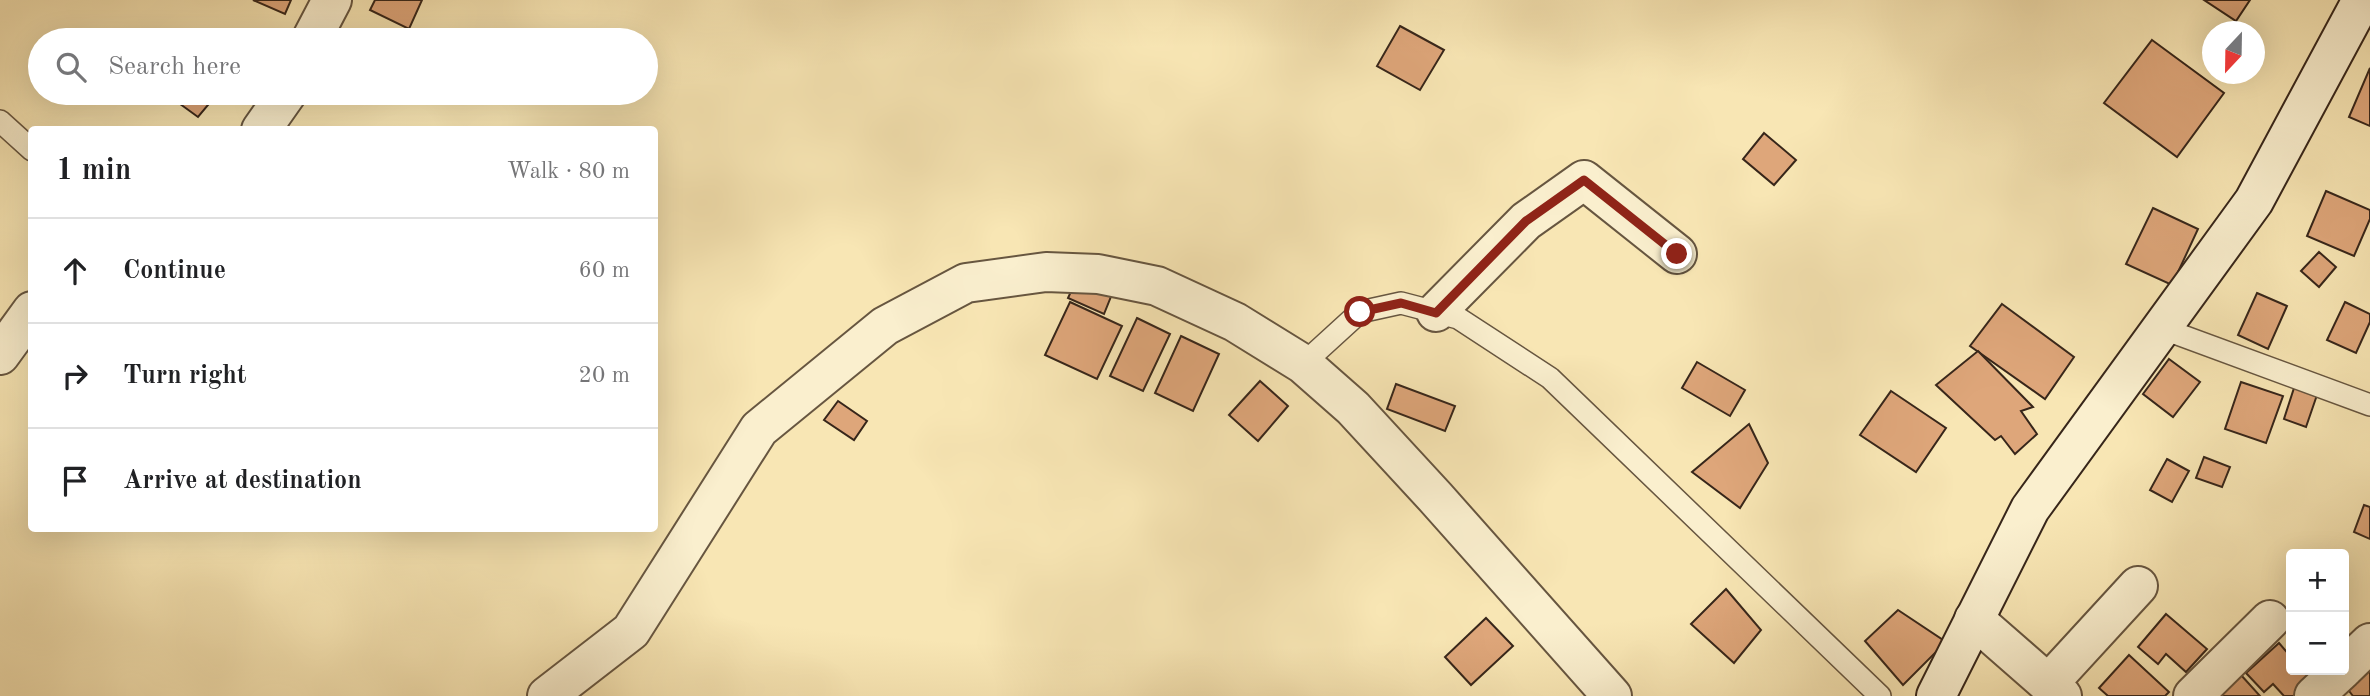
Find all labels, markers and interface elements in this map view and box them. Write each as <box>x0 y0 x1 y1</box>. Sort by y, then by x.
north arrow <box>2202 21 2265 84</box>
search box <box>28 28 658 105</box>
icon: search <box>52 48 90 86</box>
text: Search here <box>108 54 241 80</box>
text: 1 min <box>56 156 131 186</box>
text: Walk · 80 m <box>507 160 630 183</box>
route end <box>1661 238 1692 269</box>
icon: ahead <box>56 252 94 290</box>
text: Continue <box>123 258 226 284</box>
text: 60 m <box>579 259 630 282</box>
route start <box>1344 296 1375 327</box>
icon: right <box>56 357 94 395</box>
text: Turn right <box>123 363 246 389</box>
text: 20 m <box>579 364 630 387</box>
icon: arrive <box>56 462 94 500</box>
text: Arrive at destination <box>123 468 362 494</box>
map controls <box>2286 549 2349 675</box>
button: + <box>2286 549 2349 612</box>
button: − <box>2286 612 2349 675</box>

